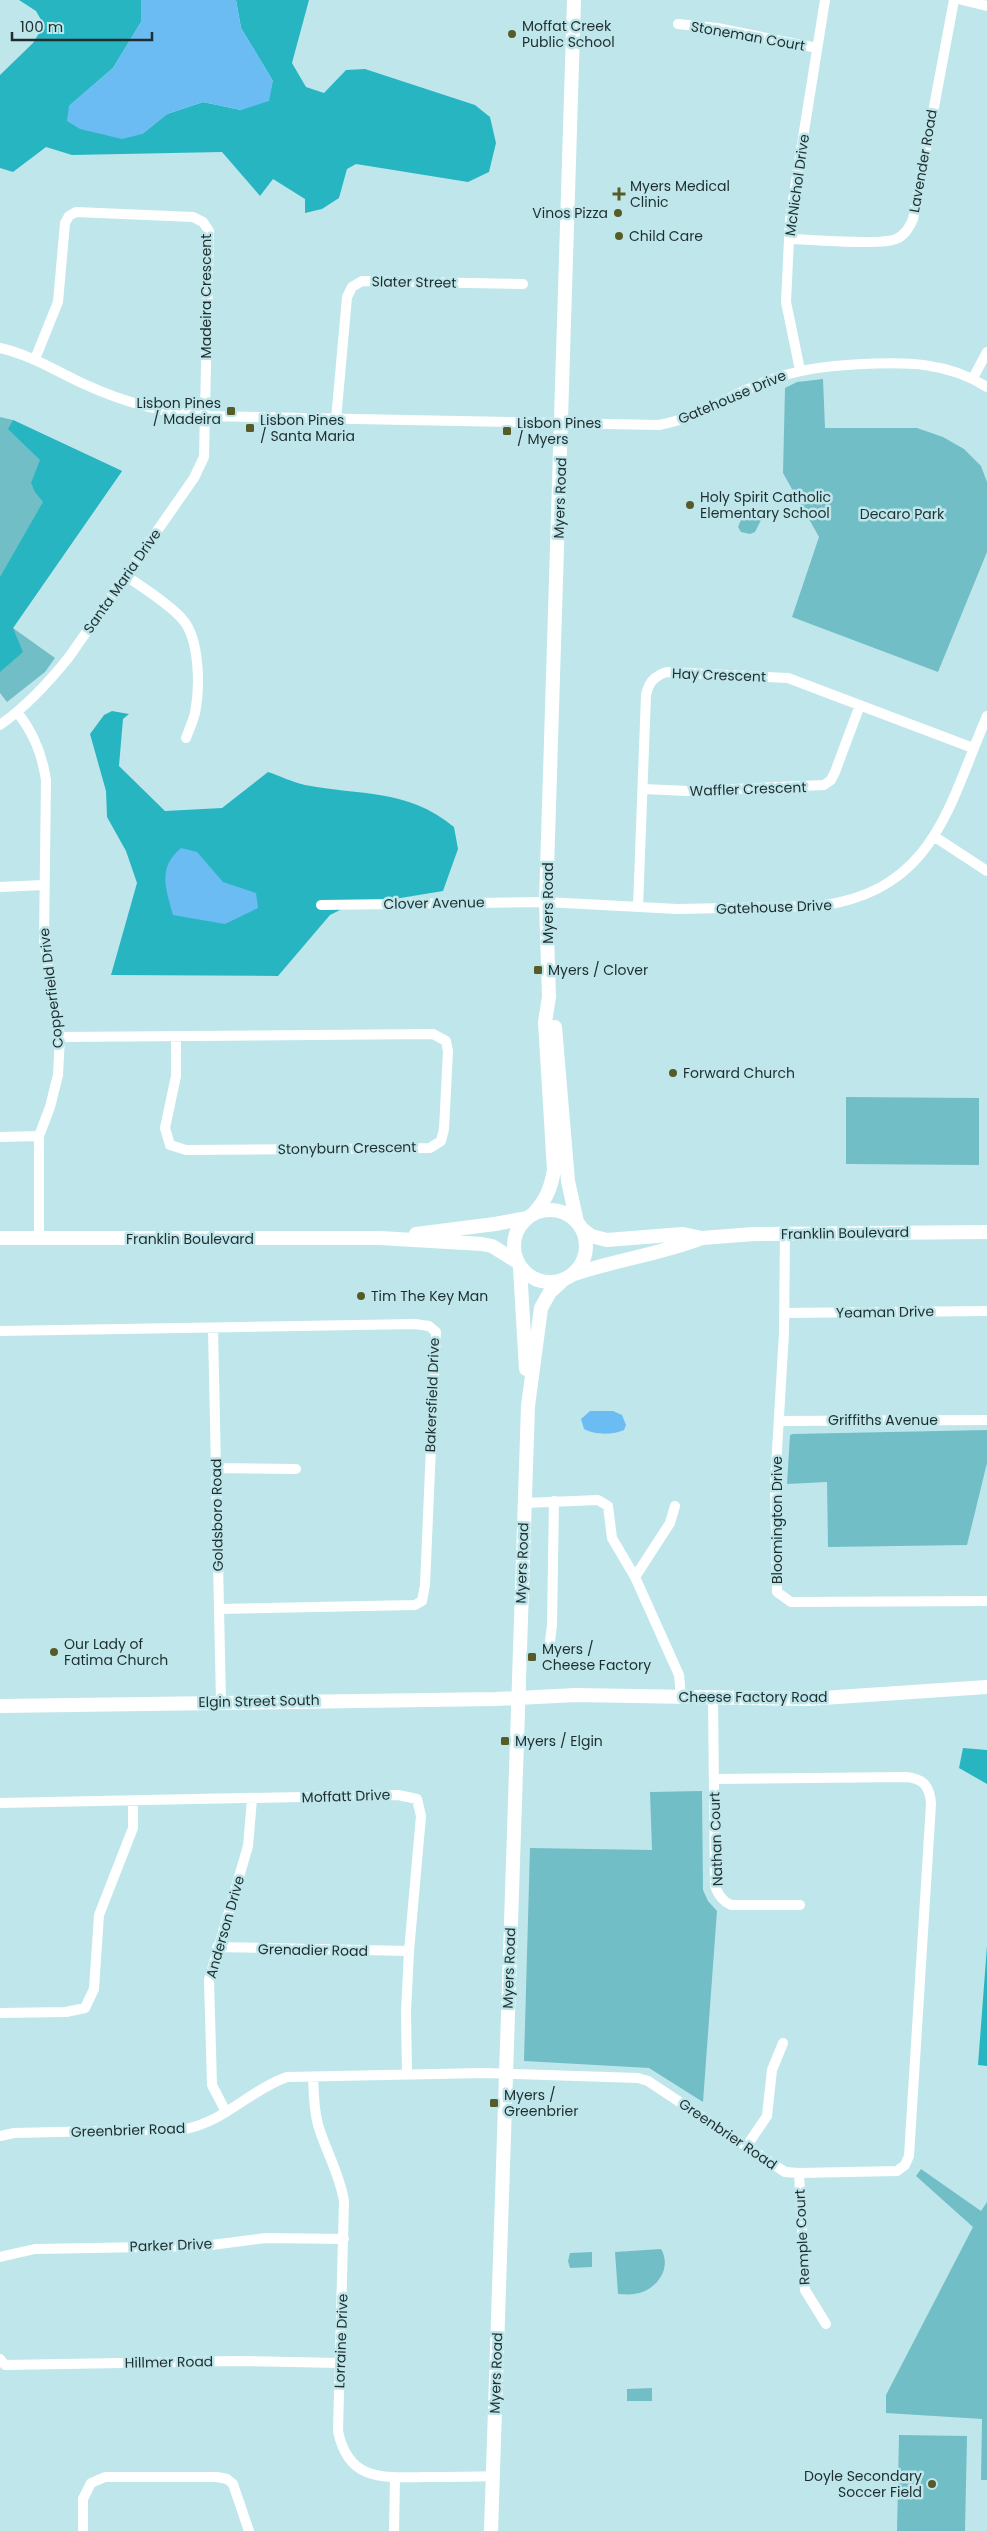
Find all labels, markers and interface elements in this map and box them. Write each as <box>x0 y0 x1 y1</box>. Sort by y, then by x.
scale bar <box>12 10 152 42</box>
text: 100 m <box>20 16 63 37</box>
place label: Moffat Creek Public School <box>522 16 615 52</box>
street label: Stoneman Court <box>689 16 807 56</box>
marker: Moffat Creek Public School <box>506 28 518 40</box>
street label: Lavender Road <box>904 108 942 214</box>
street label: McNichol Drive <box>780 133 814 237</box>
place label: Myers Medical Clinic <box>630 176 730 212</box>
marker: Myers Medical Clinic <box>612 187 626 201</box>
place label: Vinos Pizza <box>532 203 608 223</box>
marker: Vinos Pizza <box>612 207 624 219</box>
place label: Child Care <box>629 226 703 246</box>
marker: Child Care <box>613 230 625 242</box>
street label: Madeira Crescent <box>196 234 216 358</box>
street label: Slater Street <box>371 271 457 293</box>
street label: Gatehouse Drive <box>675 365 790 429</box>
place label: Lisbon Pines / Madeira <box>137 393 221 429</box>
marker: Lisbon Pines / Madeira <box>225 405 237 417</box>
place label: Lisbon Pines / Santa Maria <box>260 410 355 446</box>
place label: Lisbon Pines / Myers <box>517 413 601 449</box>
marker: Lisbon Pines / Santa Maria <box>244 422 256 434</box>
marker: Lisbon Pines / Myers <box>501 425 513 437</box>
street label: Myers Road <box>549 457 571 539</box>
place label: Holy Spirit Catholic Elementary School <box>700 487 831 523</box>
marker: Holy Spirit Catholic Elementary School <box>684 499 696 511</box>
park label: Decaro Park <box>860 504 945 524</box>
street label: Santa Maria Drive <box>78 524 166 637</box>
street label: Hay Crescent <box>672 663 766 687</box>
street label: Waffler Crescent <box>689 777 807 801</box>
street label: Myers Road <box>538 862 558 944</box>
street label: Clover Avenue <box>383 892 485 914</box>
street label: Gatehouse Drive <box>716 895 833 919</box>
street label: Copperfield Drive <box>34 926 68 1049</box>
place label: Myers / Clover <box>548 960 648 980</box>
marker: Myers / Clover <box>532 964 544 976</box>
place label: Forward Church <box>683 1063 795 1083</box>
marker: Forward Church <box>667 1067 679 1079</box>
street label: Stonyburn Crescent <box>277 1137 417 1159</box>
street label: Franklin Boulevard <box>781 1222 909 1244</box>
street label: Franklin Boulevard <box>126 1229 254 1249</box>
place label: Tim The Key Man <box>371 1286 488 1306</box>
marker: Tim The Key Man <box>355 1290 367 1302</box>
street label: Yeaman Drive <box>836 1301 934 1323</box>
street label: Bakersfield Drive <box>420 1337 444 1453</box>
street label: Griffiths Avenue <box>828 1410 938 1430</box>
street label: Bloomington Drive <box>767 1456 787 1584</box>
street label: Goldsboro Road <box>206 1458 228 1572</box>
street label: Myers Road <box>511 1522 533 1604</box>
place label: Our Lady of Fatima Church <box>64 1634 168 1670</box>
place label: Myers / Cheese Factory <box>542 1639 651 1675</box>
marker: Our Lady of Fatima Church <box>48 1646 60 1658</box>
marker: Myers / Cheese Factory <box>526 1651 538 1663</box>
street label: Cheese Factory Road <box>678 1687 828 1707</box>
street label: Elgin Street South <box>198 1690 320 1712</box>
place label: Myers / Elgin <box>515 1731 603 1751</box>
marker: Myers / Elgin <box>499 1735 511 1747</box>
street label: Moffatt Drive <box>301 1784 391 1808</box>
street label: Nathan Court <box>704 1791 728 1887</box>
street label: Anderson Drive <box>201 1873 249 1981</box>
street label: Myers Road <box>498 1927 520 2009</box>
street label: Grenadier Road <box>258 1939 368 1961</box>
place label: Myers / Greenbrier <box>504 2085 578 2121</box>
street label: Greenbrier Road <box>675 2094 781 2174</box>
marker: Myers / Greenbrier <box>488 2097 500 2109</box>
street label: Greenbrier Road <box>70 2118 186 2142</box>
street label: Remple Court <box>790 2189 814 2285</box>
street label: Parker Drive <box>129 2234 213 2256</box>
street label: Lorraine Drive <box>329 2293 353 2389</box>
street label: Myers Road <box>485 2332 507 2414</box>
street label: Hillmer Road <box>125 2351 213 2373</box>
place label: Doyle Secondary Soccer Field <box>804 2466 922 2502</box>
marker: Doyle Secondary Soccer Field <box>926 2478 938 2490</box>

